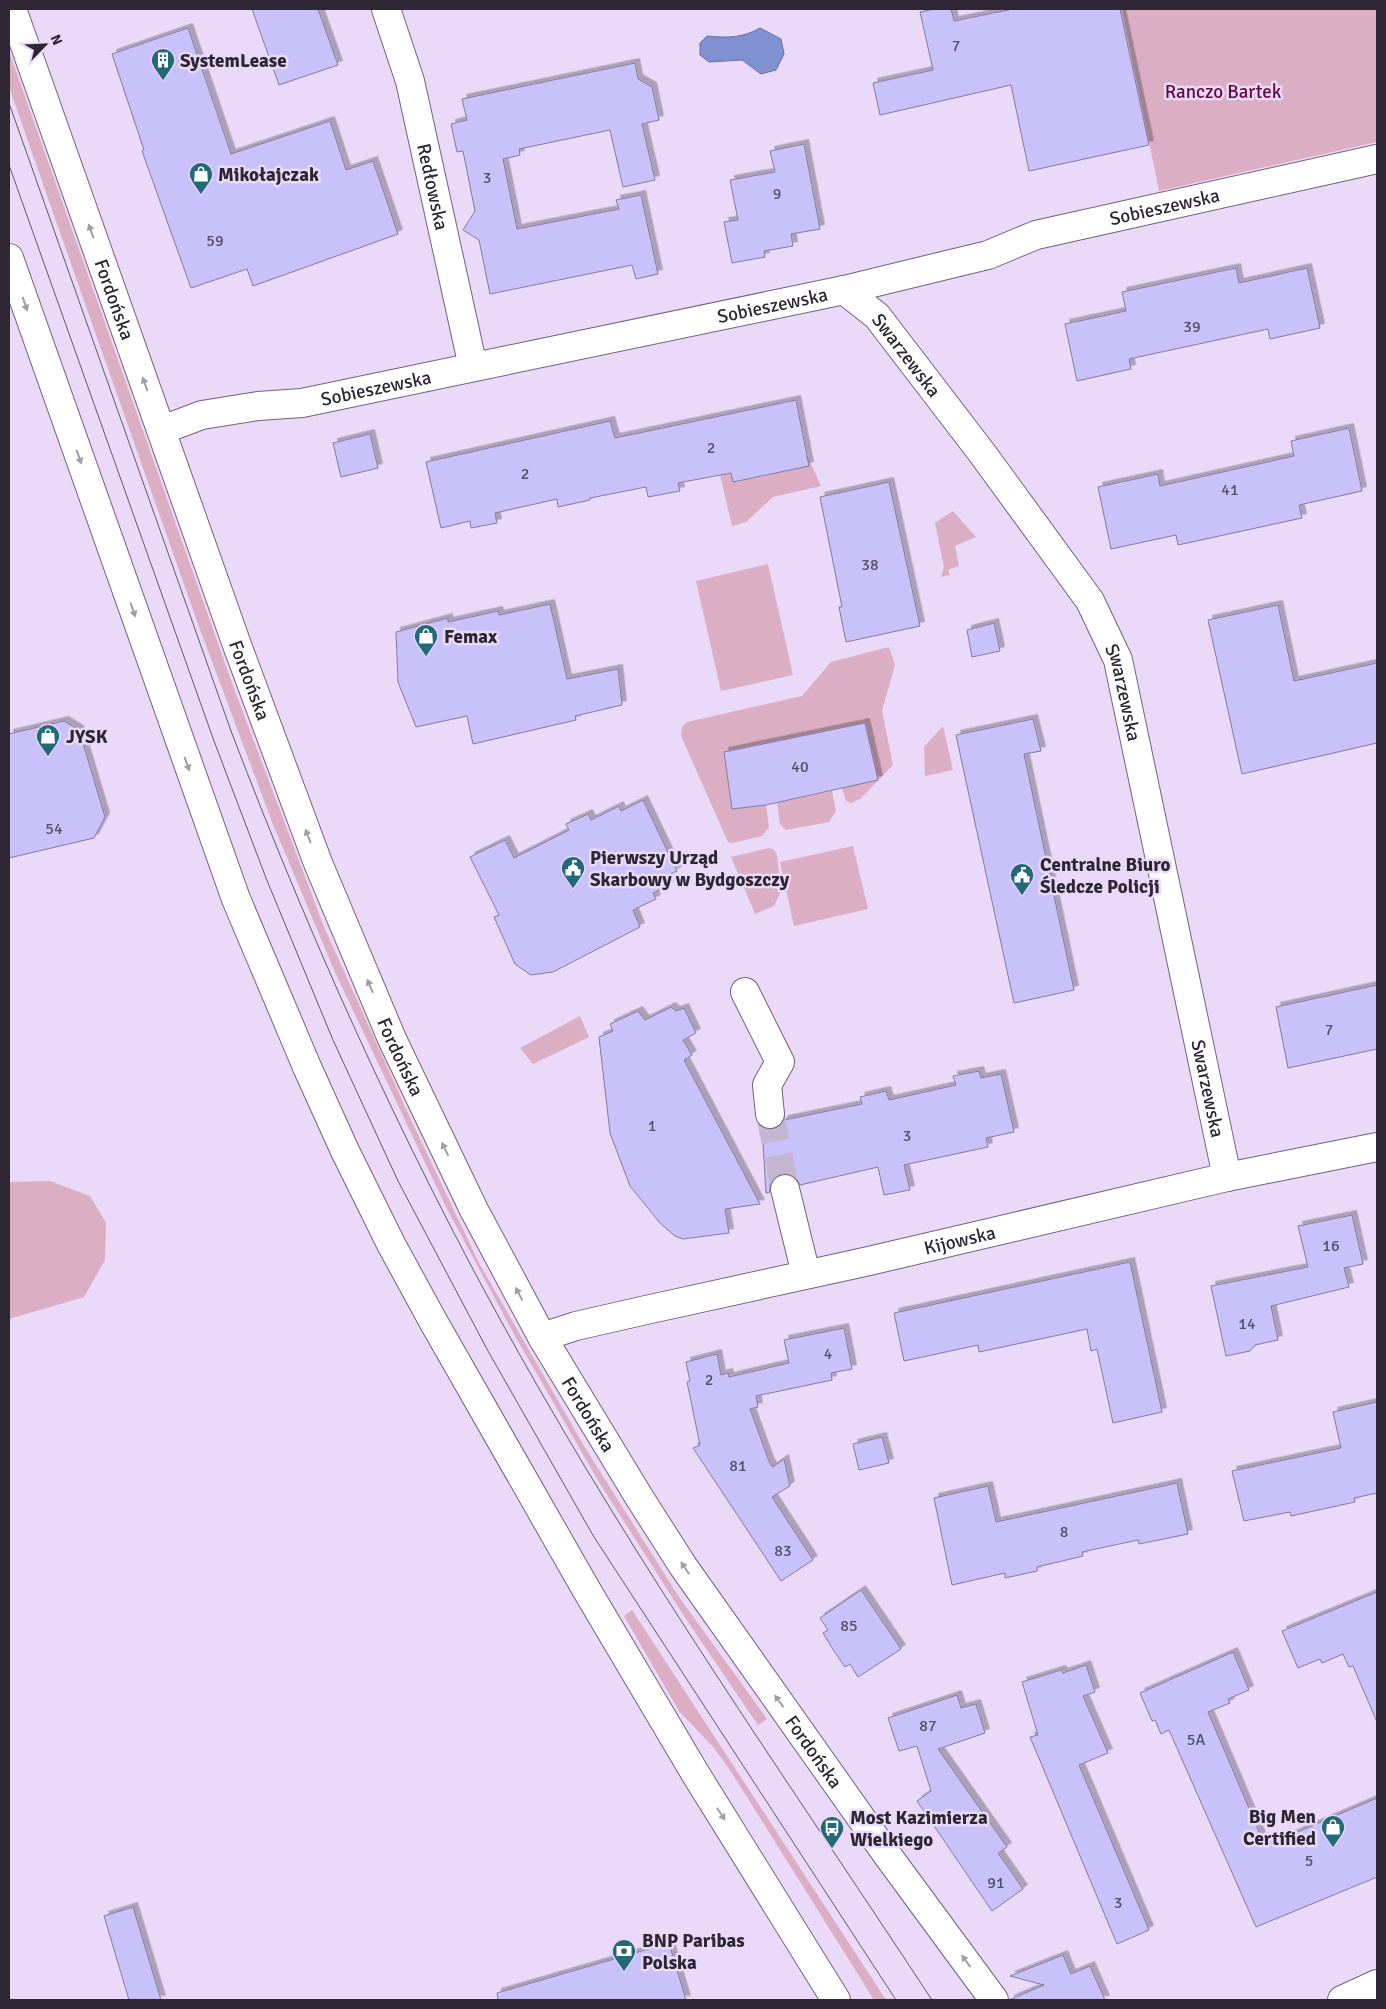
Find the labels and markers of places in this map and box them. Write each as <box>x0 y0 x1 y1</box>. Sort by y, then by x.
building icon: SystemLease <box>150 47 176 81</box>
place label: SystemLease <box>180 49 287 73</box>
shop icon: Mikołajczak <box>188 161 214 195</box>
place label: Mikołajczak <box>218 163 319 187</box>
shop icon: Femax <box>413 623 439 657</box>
place label: Femax <box>444 625 498 649</box>
shop icon: JYSK <box>35 723 61 757</box>
place label: JYSK <box>66 725 108 749</box>
place label: Pierwszy Urząd Skarbowy w Bydgoszczy <box>590 846 790 892</box>
place label: Centralne Biuro Śledcze Policji <box>1040 853 1171 899</box>
public building icon: Pierwszy Urząd Skarbowy w Bydgoszczy <box>560 855 586 889</box>
public building icon: Centralne Biuro Śledcze Policji <box>1009 862 1035 896</box>
place label: Big Men Certified <box>1243 1805 1316 1851</box>
place label: Most Kazimierza Wielkiego <box>850 1806 988 1852</box>
shop icon: Big Men Certified <box>1320 1814 1346 1848</box>
bus stop icon: Most Kazimierza Wielkiego <box>819 1815 845 1849</box>
place label: BNP Paribas Polska <box>642 1929 745 1975</box>
bank icon: BNP Paribas Polska <box>611 1938 637 1972</box>

